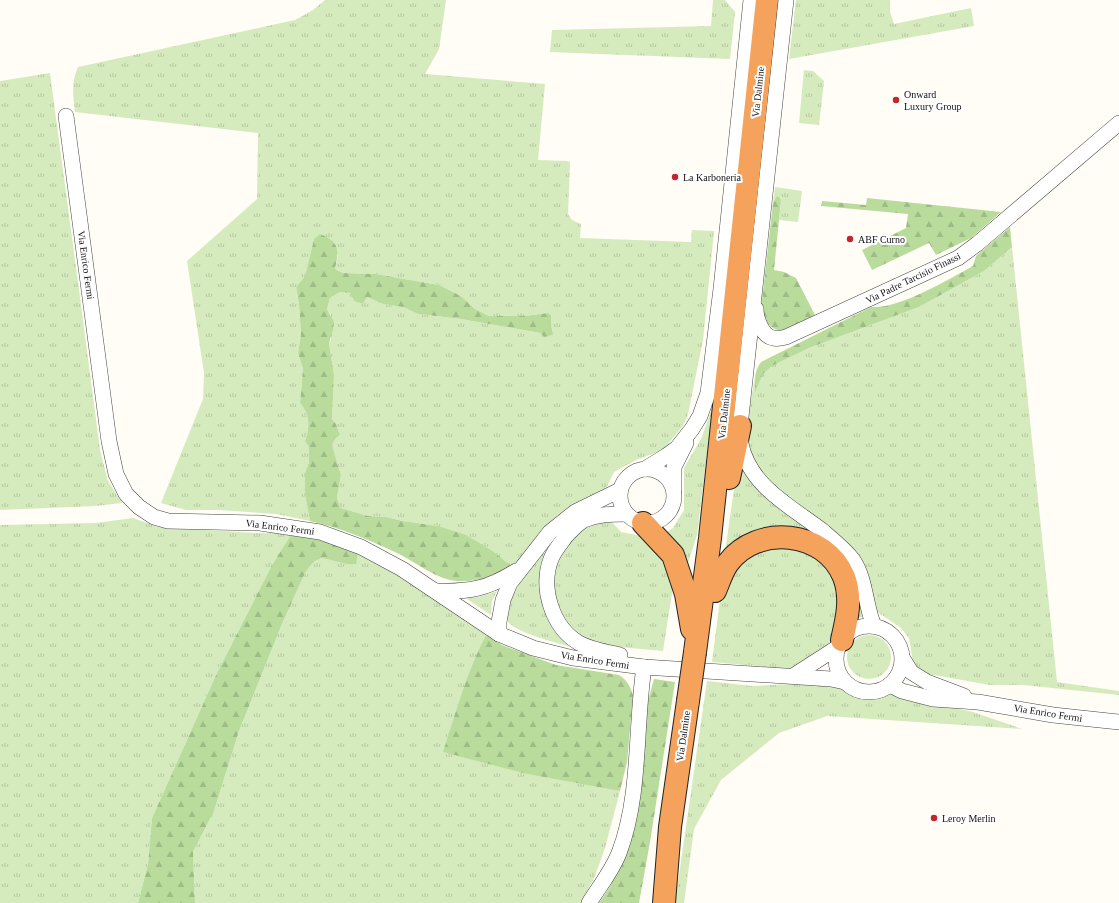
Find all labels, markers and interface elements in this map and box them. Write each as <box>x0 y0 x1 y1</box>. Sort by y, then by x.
street label: Via Dalmine <box>750 66 766 118</box>
place label: Onward Luxury Group <box>904 89 962 112</box>
marker: Onward Luxury Group <box>891 95 901 105</box>
marker: La Karboneria <box>670 172 680 182</box>
place label: La Karboneria <box>683 172 742 183</box>
street label: Via Enrico Fermi <box>76 230 96 300</box>
marker: ABF Curno <box>845 234 855 244</box>
place label: ABF Curno <box>858 234 905 245</box>
street label: Via Padre Tarcisio Finassi <box>864 250 962 306</box>
street label: Via Dalmine <box>716 388 732 440</box>
street label: Via Enrico Fermi <box>245 517 315 537</box>
street label: Via Enrico Fermi <box>560 649 630 671</box>
street label: Via Enrico Fermi <box>1013 702 1083 724</box>
street label: Via Dalmine <box>674 710 692 762</box>
marker: Leroy Merlin <box>929 813 939 823</box>
place label: Leroy Merlin <box>942 813 996 824</box>

